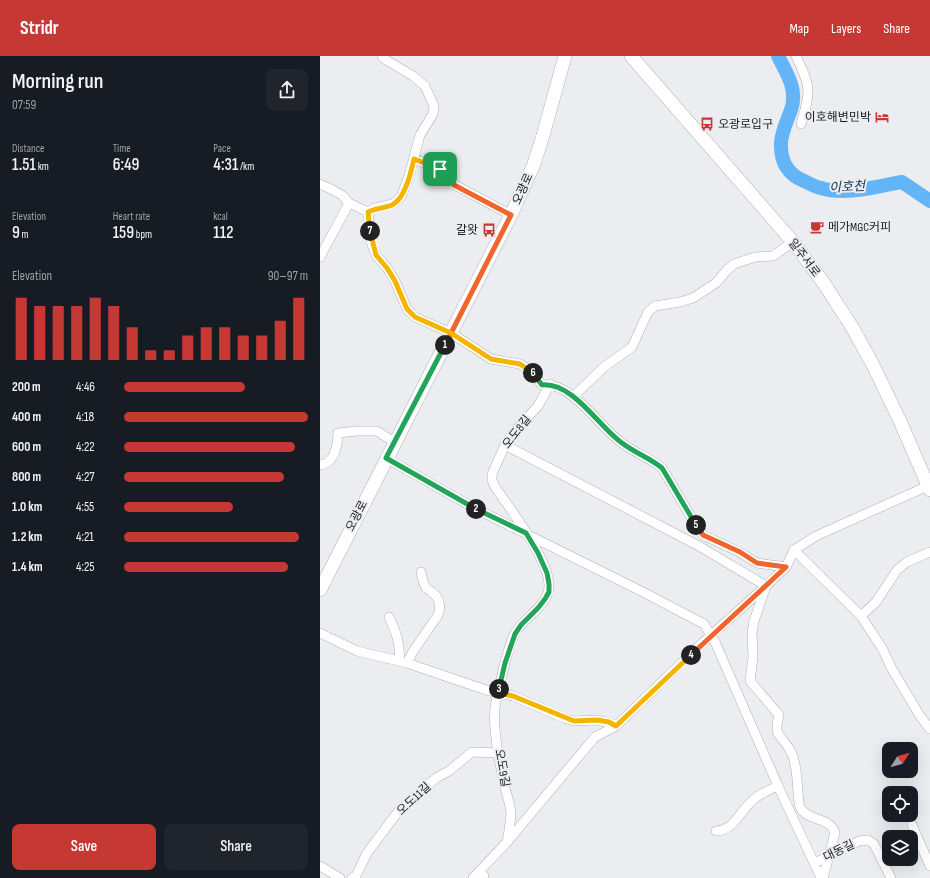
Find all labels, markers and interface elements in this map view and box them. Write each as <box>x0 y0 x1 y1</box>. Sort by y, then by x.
text: Stridr <box>20 17 59 40</box>
text: Map <box>789 20 809 37</box>
text: Layers <box>831 20 861 37</box>
text: Share <box>883 20 910 37</box>
text: Morning run <box>12 68 103 95</box>
button: share <box>266 69 308 111</box>
text: 07:59 <box>12 97 36 113</box>
hotel icon: 이호해변민박 <box>874 109 890 125</box>
place label: 이호해변민박 <box>805 110 871 125</box>
bus stop icon: 오광로입구 <box>699 116 715 132</box>
place label: 오광로입구 <box>718 117 773 132</box>
text: Distance <box>12 142 44 155</box>
text: Time <box>113 142 131 155</box>
text: Pace <box>213 142 231 155</box>
pin <box>423 152 457 186</box>
text: 1.51 <box>12 155 36 175</box>
text: 6:49 <box>113 155 139 175</box>
text: 4:31 <box>213 155 238 175</box>
icon: arrive <box>429 158 451 180</box>
text: km <box>36 160 49 173</box>
text: /km <box>238 160 254 173</box>
street label: 오광로 <box>509 171 537 207</box>
water label: 이호천 <box>829 178 866 196</box>
text: Elevation <box>12 210 46 223</box>
text: Heart rate <box>113 210 150 223</box>
text: kcal <box>213 210 228 223</box>
cafe icon: 메가MGC커피 <box>809 219 825 235</box>
place label: 메가MGC커피 <box>828 220 891 235</box>
pin: 7 <box>360 221 380 241</box>
bus stop icon: 갈왓 <box>481 222 497 238</box>
text: 9 <box>12 223 20 243</box>
text: 159 <box>113 223 134 243</box>
text: 112 <box>213 223 234 243</box>
place label: 갈왓 <box>456 223 478 238</box>
text: 7 <box>368 224 372 237</box>
text: m <box>20 228 29 241</box>
text: bpm <box>134 228 152 241</box>
street label: 일주서로 <box>785 236 823 280</box>
text: Elevation <box>12 268 52 284</box>
text: 90–97 m <box>268 268 308 284</box>
pin: 1 <box>435 335 455 355</box>
text: 1 <box>443 338 447 351</box>
pin: 6 <box>523 363 543 383</box>
text: 6 <box>530 366 536 379</box>
text: 200 m <box>12 379 41 395</box>
text: 4:46 <box>76 379 95 395</box>
text: 400 m <box>12 409 41 425</box>
text: 4:18 <box>76 409 94 425</box>
street label: 오도8길 <box>499 412 535 452</box>
text: 600 m <box>12 439 41 455</box>
text: 4:22 <box>76 439 95 455</box>
text: 800 m <box>12 469 41 485</box>
text: 4:27 <box>76 469 94 485</box>
street label: 오광로 <box>343 498 371 534</box>
text: 1.0 km <box>12 499 42 515</box>
text: 4:55 <box>76 499 94 515</box>
pin: 2 <box>466 499 486 519</box>
text: 2 <box>474 502 478 515</box>
pin: 5 <box>686 515 706 535</box>
text: 5 <box>694 518 698 531</box>
text: 1.2 km <box>12 529 42 545</box>
text: 4:21 <box>76 529 94 545</box>
text: 1.4 km <box>12 559 43 575</box>
text: 4:25 <box>76 559 94 575</box>
pin: 4 <box>681 645 701 665</box>
text: 4 <box>688 648 694 661</box>
pin: 3 <box>489 679 509 699</box>
text: 3 <box>497 682 501 695</box>
north arrow <box>882 742 918 778</box>
map controls <box>882 742 918 866</box>
street label: 오도9길 <box>491 748 513 788</box>
street label: 오도11길 <box>394 779 434 819</box>
button: locate <box>882 786 918 822</box>
button: Save <box>12 824 156 870</box>
button: Share <box>164 824 308 870</box>
button: layers <box>882 830 918 866</box>
street label: 대동길 <box>821 837 857 865</box>

